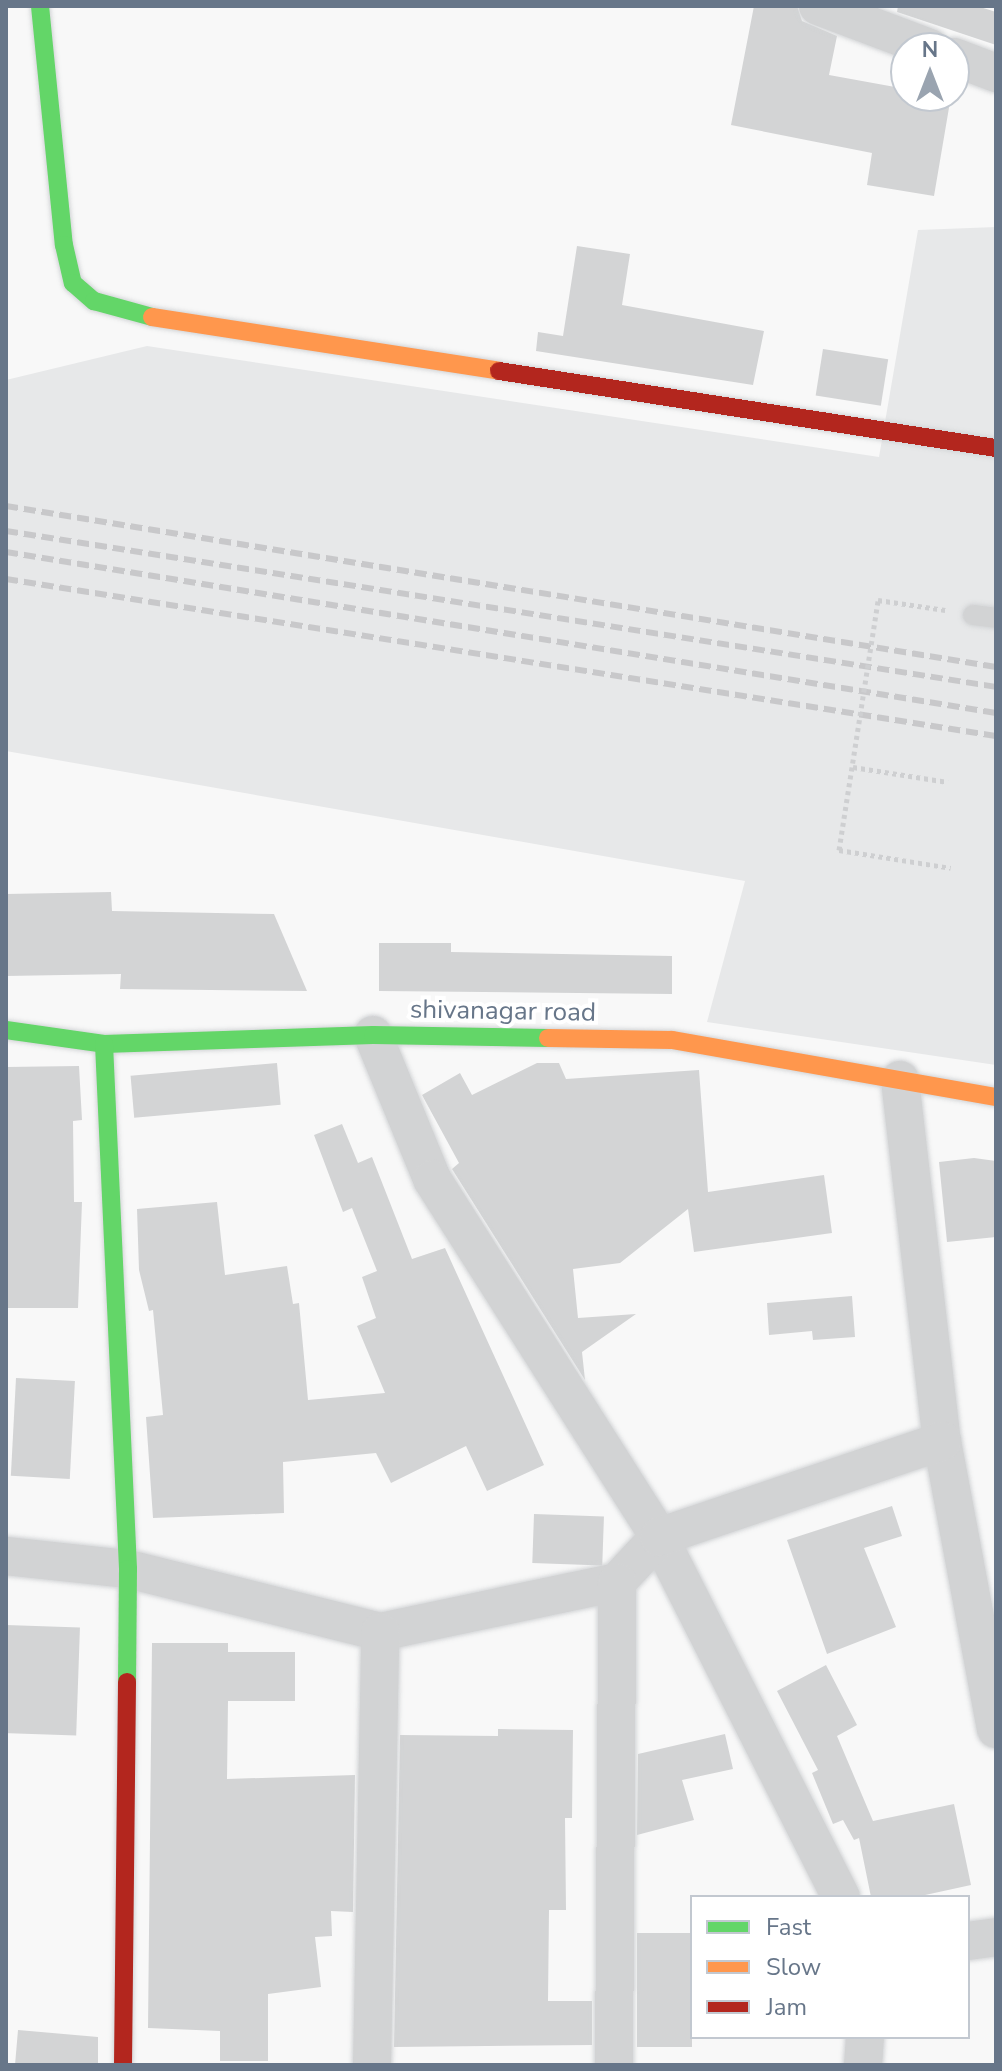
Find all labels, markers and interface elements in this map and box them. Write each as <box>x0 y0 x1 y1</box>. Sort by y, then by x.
north arrow <box>890 32 970 112</box>
text: N <box>922 35 938 65</box>
street label: shivanagar road <box>410 994 596 1028</box>
legend <box>690 1895 970 2039</box>
text: Fast <box>766 1911 811 1943</box>
text: Slow <box>766 1951 821 1983</box>
text: Jam <box>766 1991 807 2023</box>

